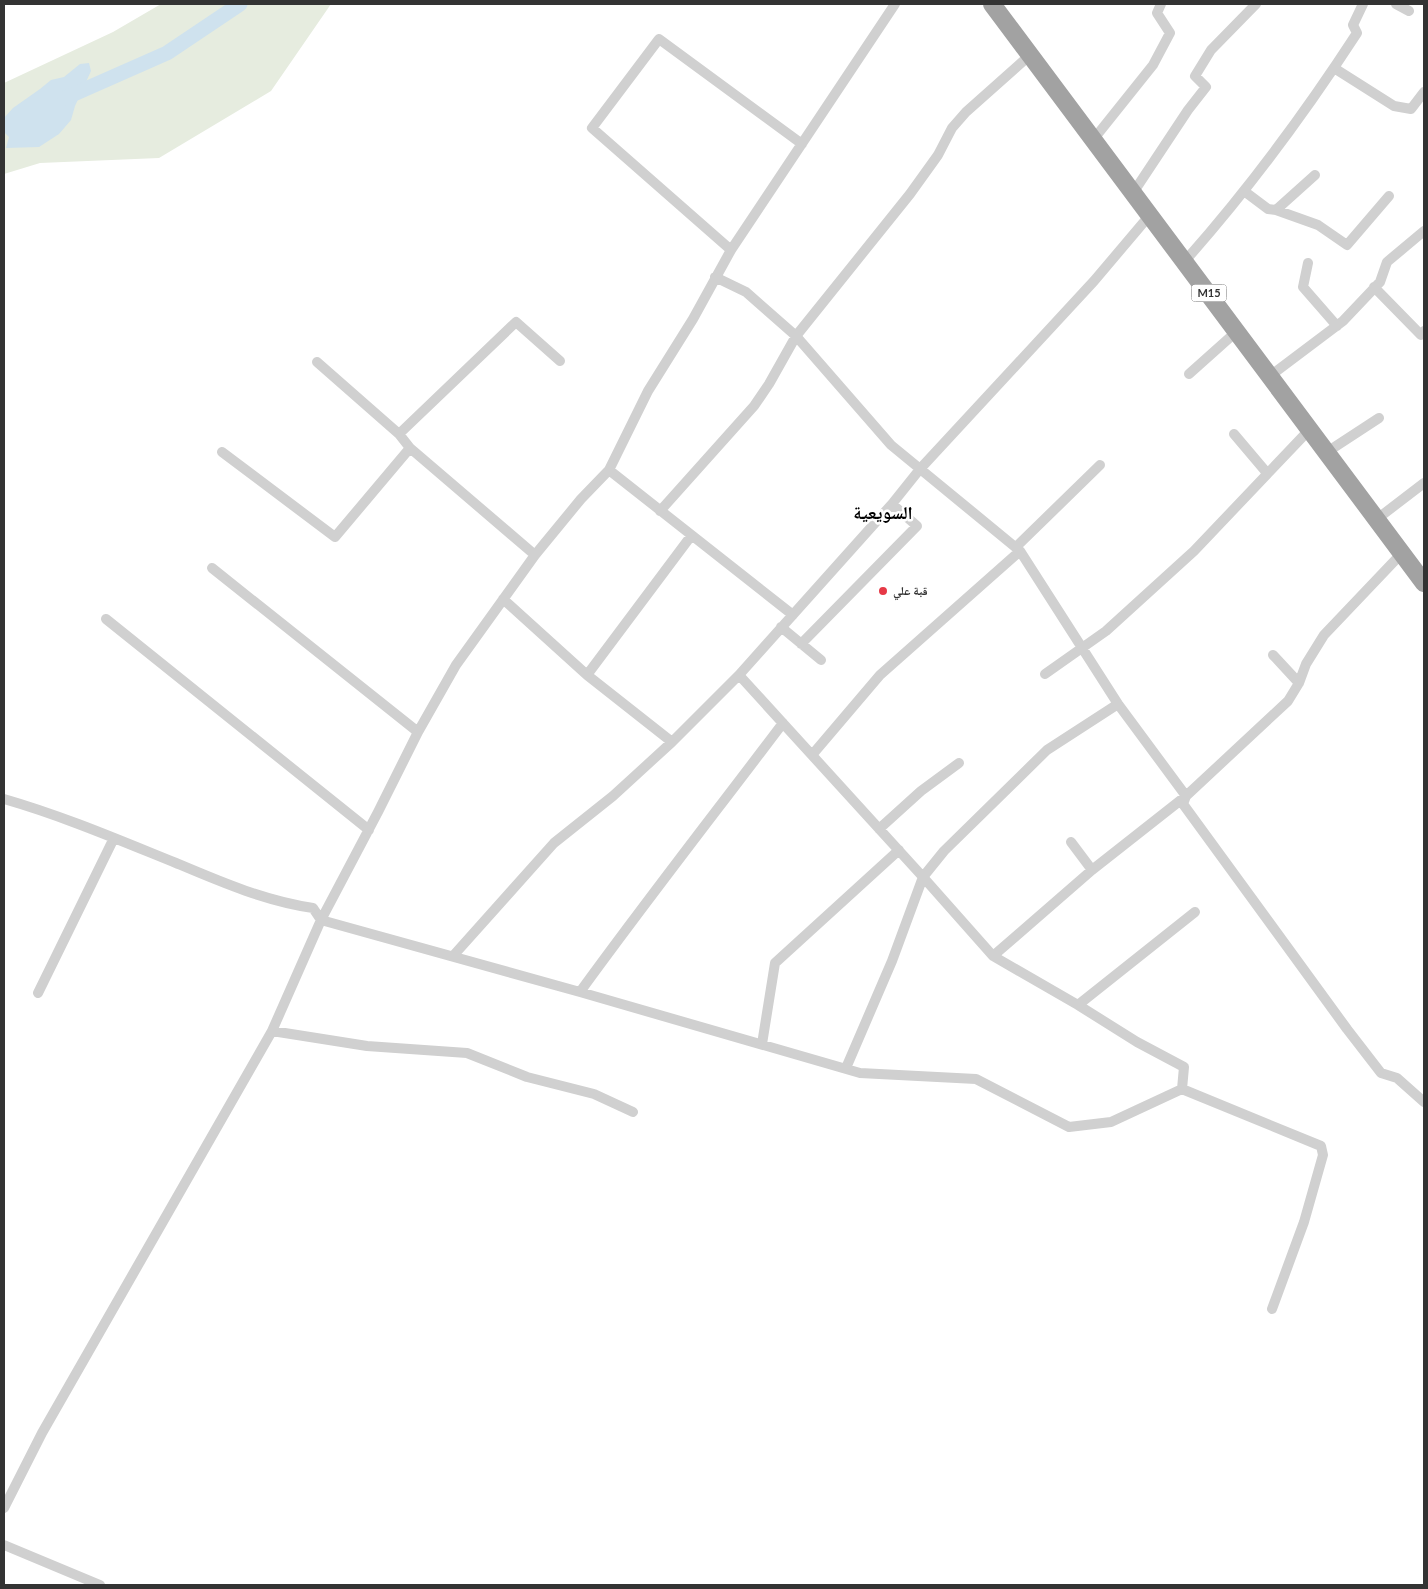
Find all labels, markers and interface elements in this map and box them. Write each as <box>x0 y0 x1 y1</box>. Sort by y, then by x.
road number: M15 <box>1192 284 1226 302</box>
district label: السويعية <box>853 501 913 523</box>
place label: قبة علي <box>893 583 928 601</box>
marker: قبة علي <box>877 585 889 597</box>

